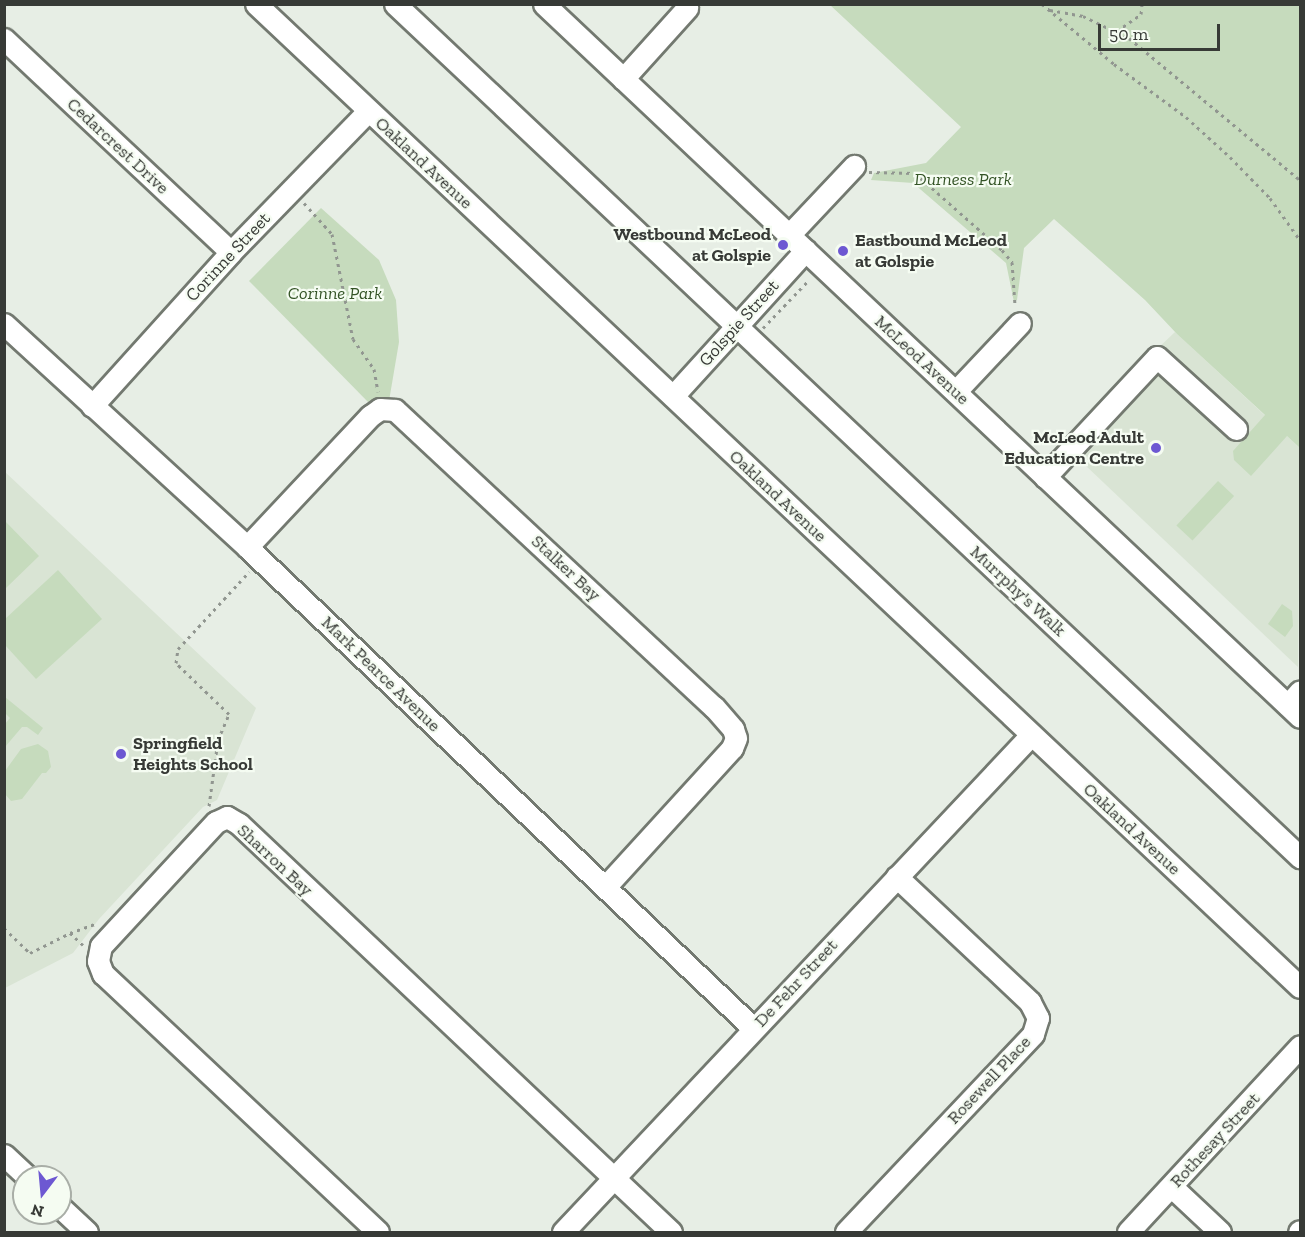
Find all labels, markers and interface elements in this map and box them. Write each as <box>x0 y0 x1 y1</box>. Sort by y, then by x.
scale bar <box>1101 12 1222 50</box>
text: 50 m <box>1109 23 1148 45</box>
street label: Cedarcrest Drive <box>63 93 173 199</box>
street label: Oakland Avenue <box>371 112 477 214</box>
park label: Durness Park <box>914 168 1012 190</box>
street label: Corinne Street <box>181 208 275 306</box>
place label: Westbound McLeod at Golspie <box>613 224 771 266</box>
place label: Eastbound McLeod at Golspie <box>855 230 1007 272</box>
marker: Westbound McLeod at Golspie <box>776 238 790 252</box>
marker: Eastbound McLeod at Golspie <box>836 244 850 258</box>
street label: Golspie Street <box>694 275 784 371</box>
park label: Corinne Park <box>288 282 382 304</box>
street label: McLeod Avenue <box>870 310 974 410</box>
place label: McLeod Adult Education Centre <box>1004 427 1144 470</box>
marker: McLeod Adult Education Centre <box>1149 441 1163 455</box>
street label: Oakland Avenue <box>725 445 831 547</box>
street label: Stalker Bay <box>527 530 605 606</box>
street label: Murrphy's Walk <box>965 541 1071 641</box>
street label: Mark Pearce Avenue <box>317 611 445 737</box>
place label: Springfield Heights School <box>133 733 253 776</box>
marker: Springfield Heights School <box>114 747 128 761</box>
street label: Oakland Avenue <box>1079 778 1185 880</box>
street label: Sharron Bay <box>233 820 317 900</box>
street label: De Fehr Street <box>750 934 842 1032</box>
street label: Rosewell Place <box>943 1031 1035 1129</box>
street label: Rothesay Street <box>1165 1088 1265 1192</box>
north arrow <box>12 1165 72 1225</box>
text: N <box>29 1200 46 1222</box>

